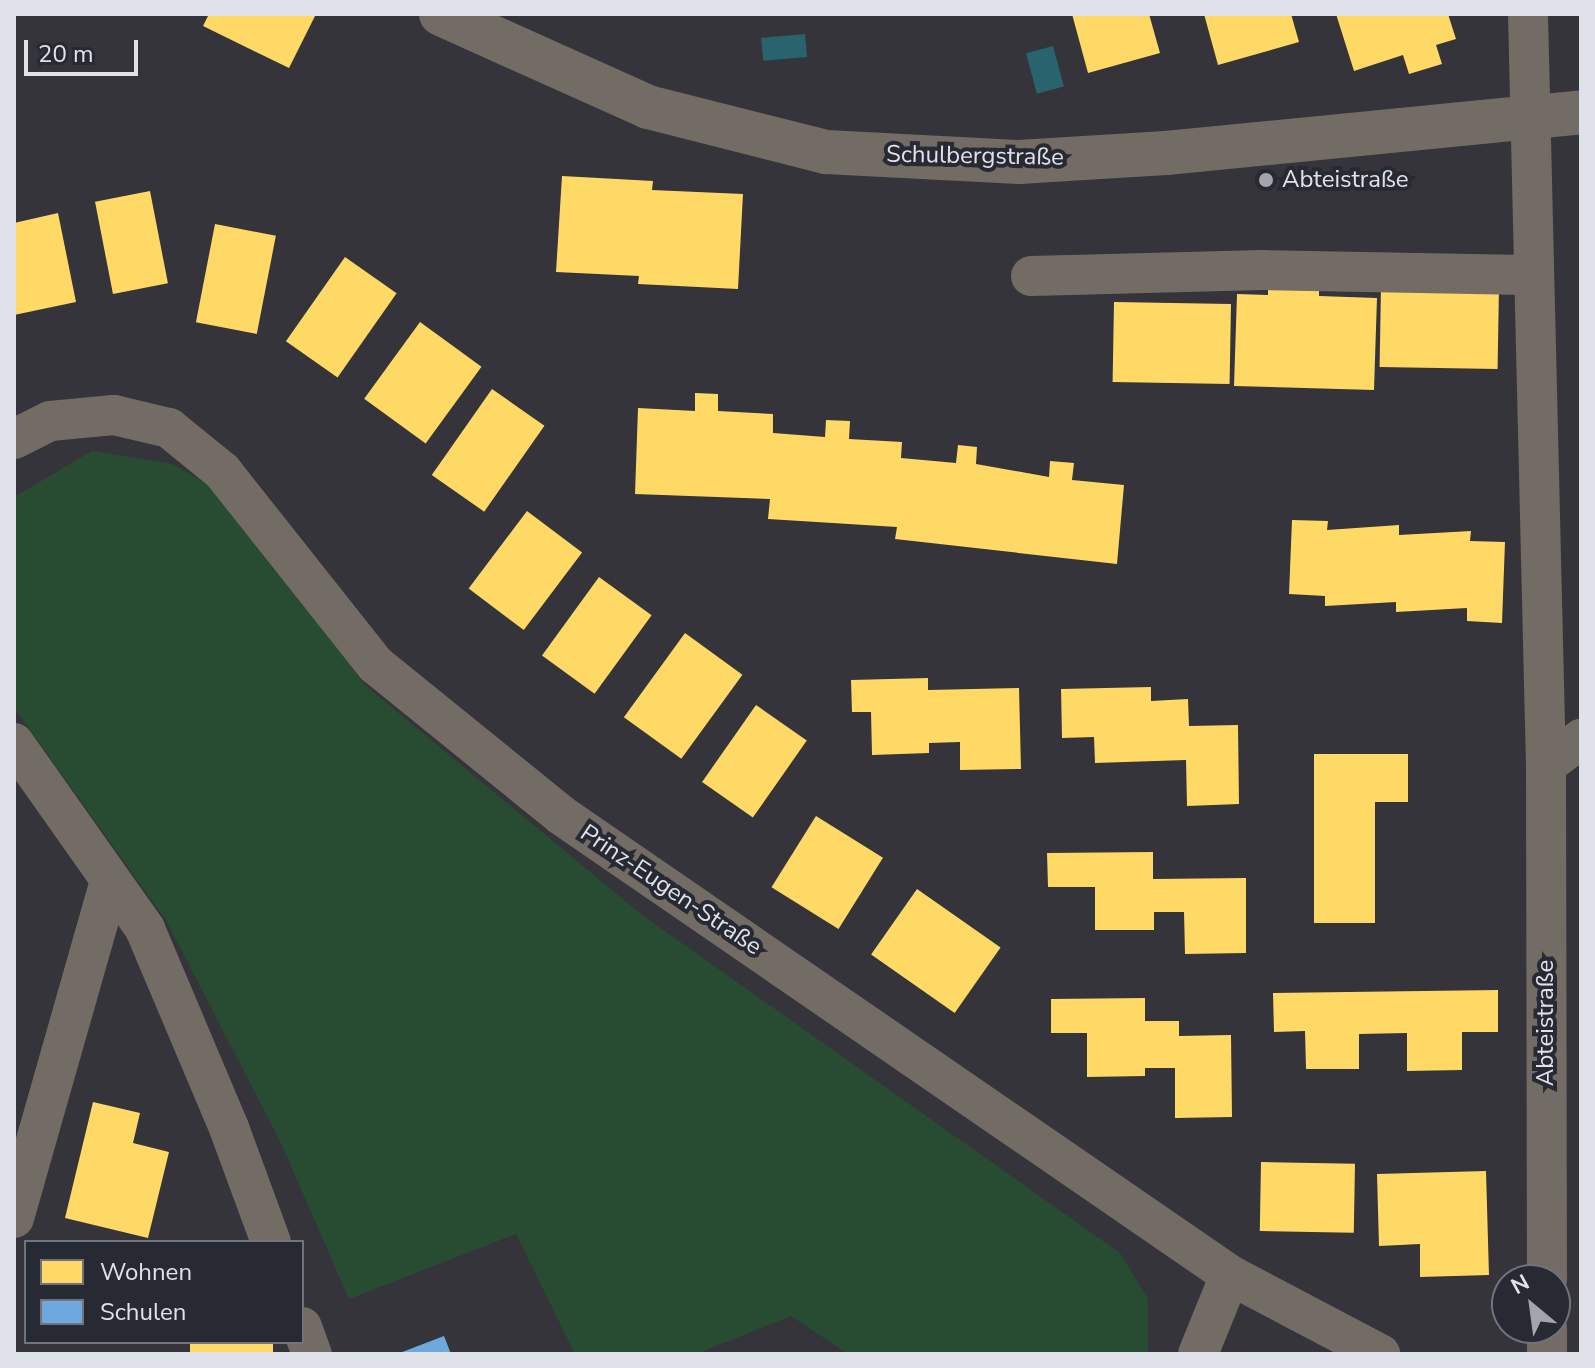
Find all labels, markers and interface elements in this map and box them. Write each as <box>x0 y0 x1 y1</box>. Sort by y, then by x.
scale bar <box>28 24 142 74</box>
text: 20 m <box>38 38 94 70</box>
street label: Schulbergstraße <box>886 140 1064 172</box>
place label: Abteistraße <box>1282 166 1409 194</box>
marker: Abteistraße <box>1257 171 1275 189</box>
street label: Prinz-Eugen-Straße <box>575 819 767 961</box>
street label: Abteistraße <box>1532 960 1560 1086</box>
legend <box>24 1240 304 1344</box>
text: Wohnen <box>100 1256 192 1288</box>
north arrow <box>1491 1264 1571 1344</box>
text: N <box>1506 1268 1535 1302</box>
text: Schulen <box>100 1296 186 1328</box>

